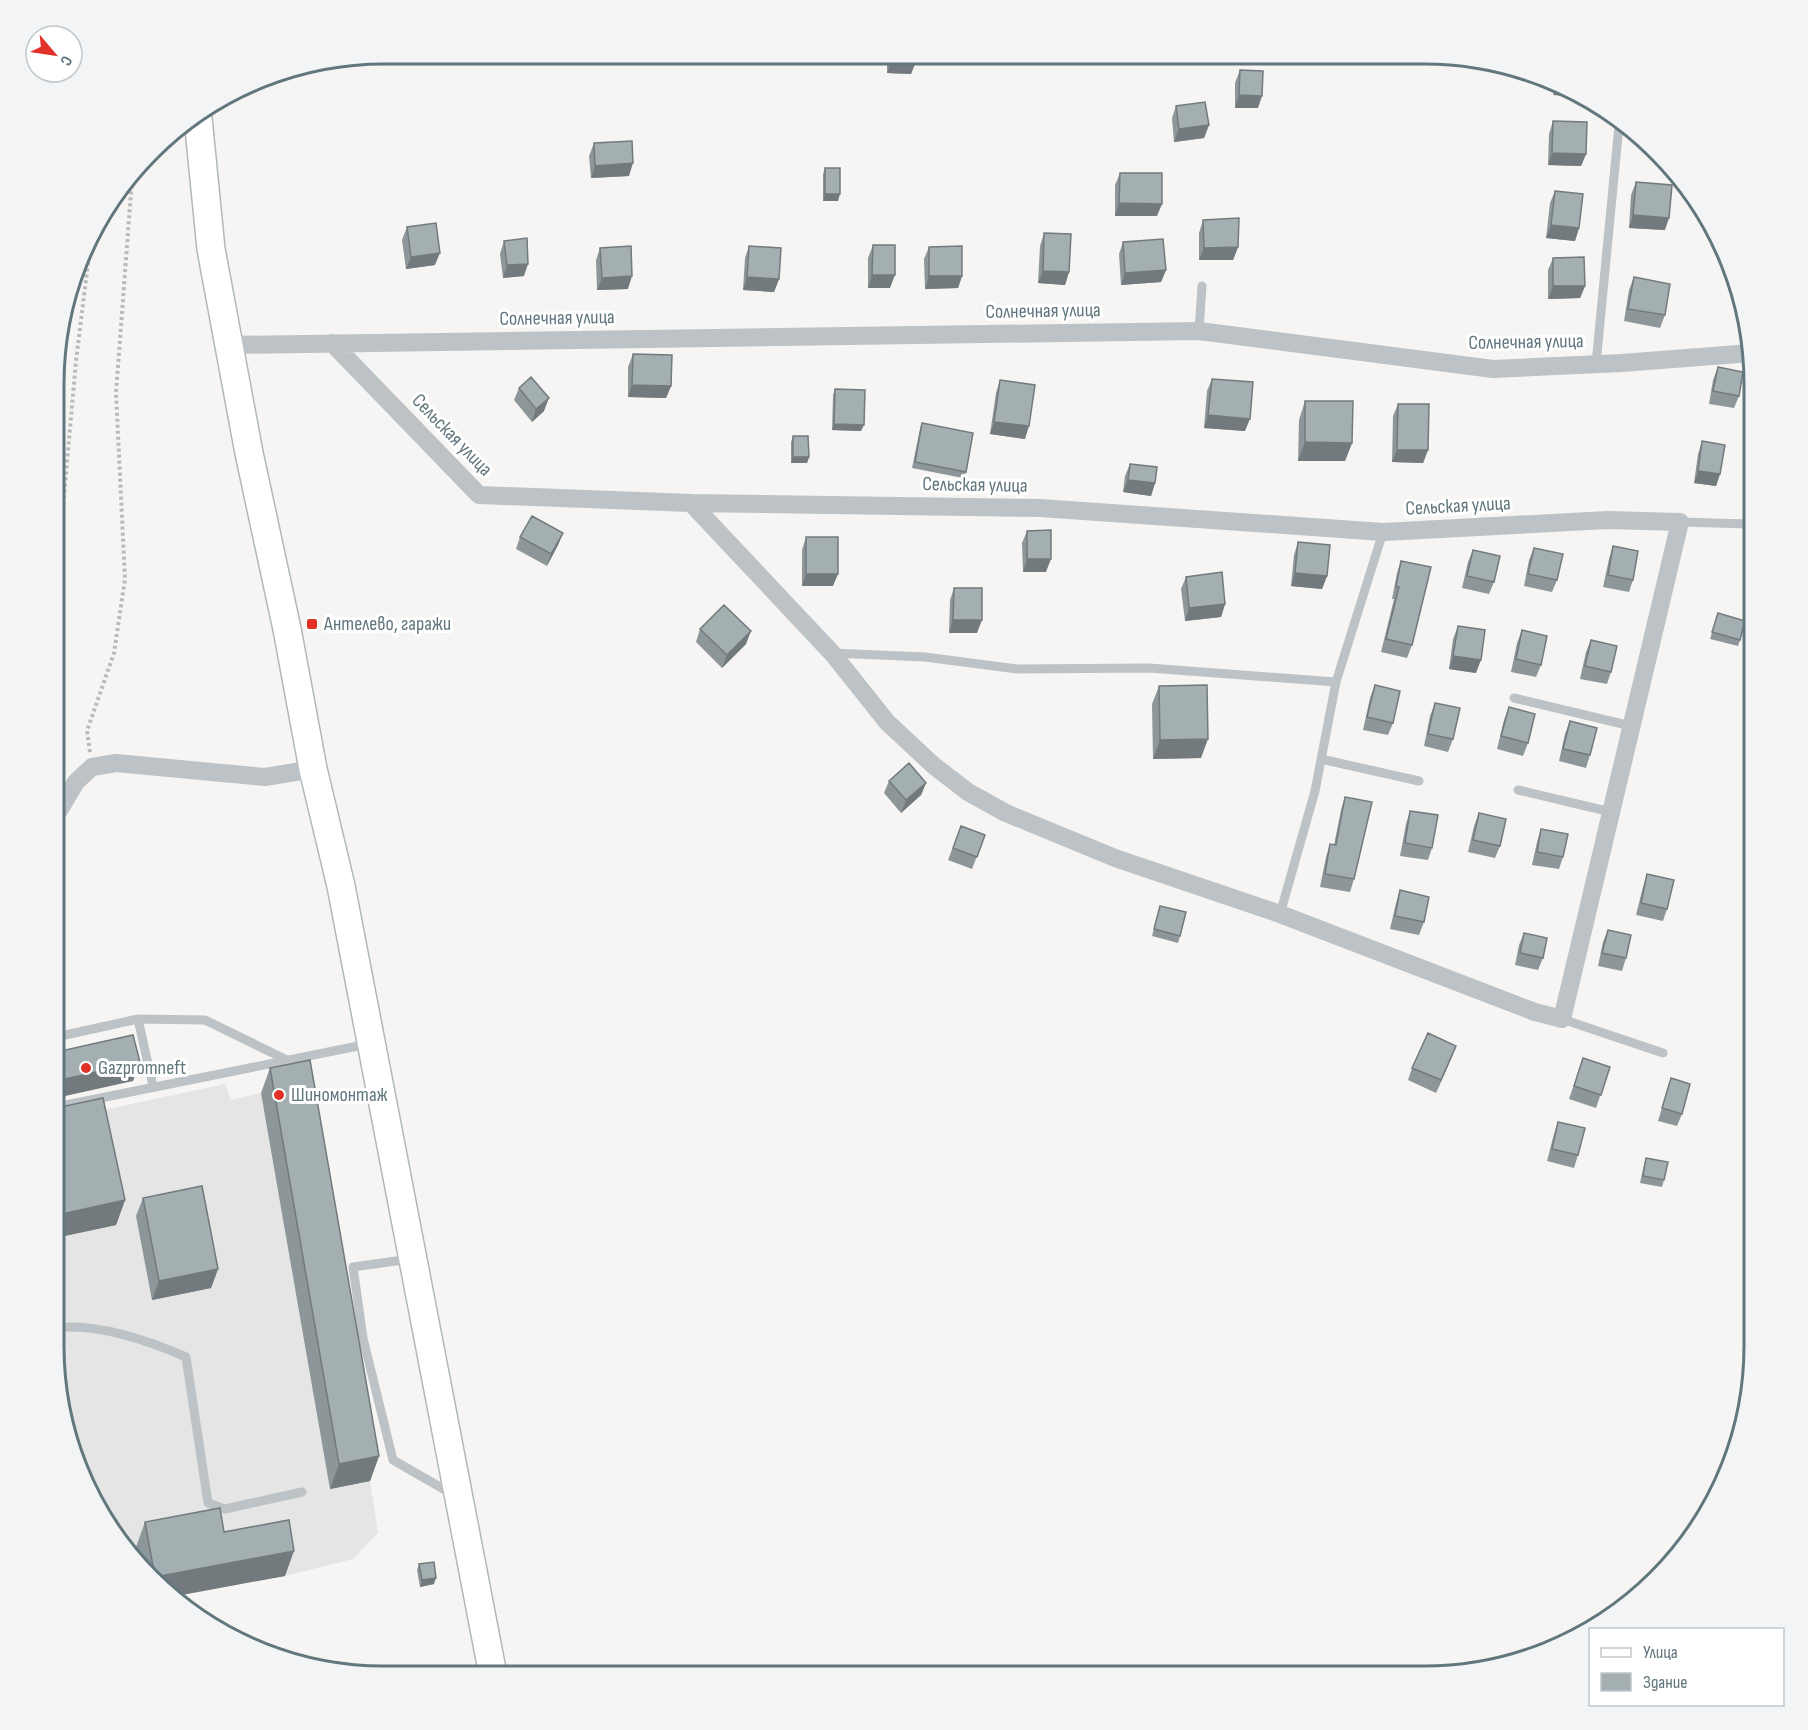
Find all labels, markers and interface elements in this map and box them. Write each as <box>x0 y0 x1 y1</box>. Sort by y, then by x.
north arrow <box>24 24 84 84</box>
text: С <box>56 52 76 69</box>
street label: Солнечная улица <box>985 298 1101 324</box>
street label: Солнечная улица <box>499 305 615 331</box>
street label: Солнечная улица <box>1468 329 1584 355</box>
street label: Сельская улица <box>407 389 497 481</box>
street label: Сельская улица <box>922 472 1028 498</box>
street label: Сельская улица <box>1405 491 1511 521</box>
place label: Антелево, гаражи <box>323 612 451 636</box>
marker: Антелево, гаражи <box>305 617 319 631</box>
place label: Gazpromneft <box>98 1056 186 1080</box>
marker: Gazpromneft <box>79 1061 93 1075</box>
place label: Шиномонтаж <box>291 1083 388 1107</box>
marker: Шиномонтаж <box>272 1088 286 1102</box>
legend <box>1589 1628 1784 1706</box>
text: Улица <box>1643 1642 1678 1663</box>
text: Здание <box>1643 1672 1688 1693</box>

